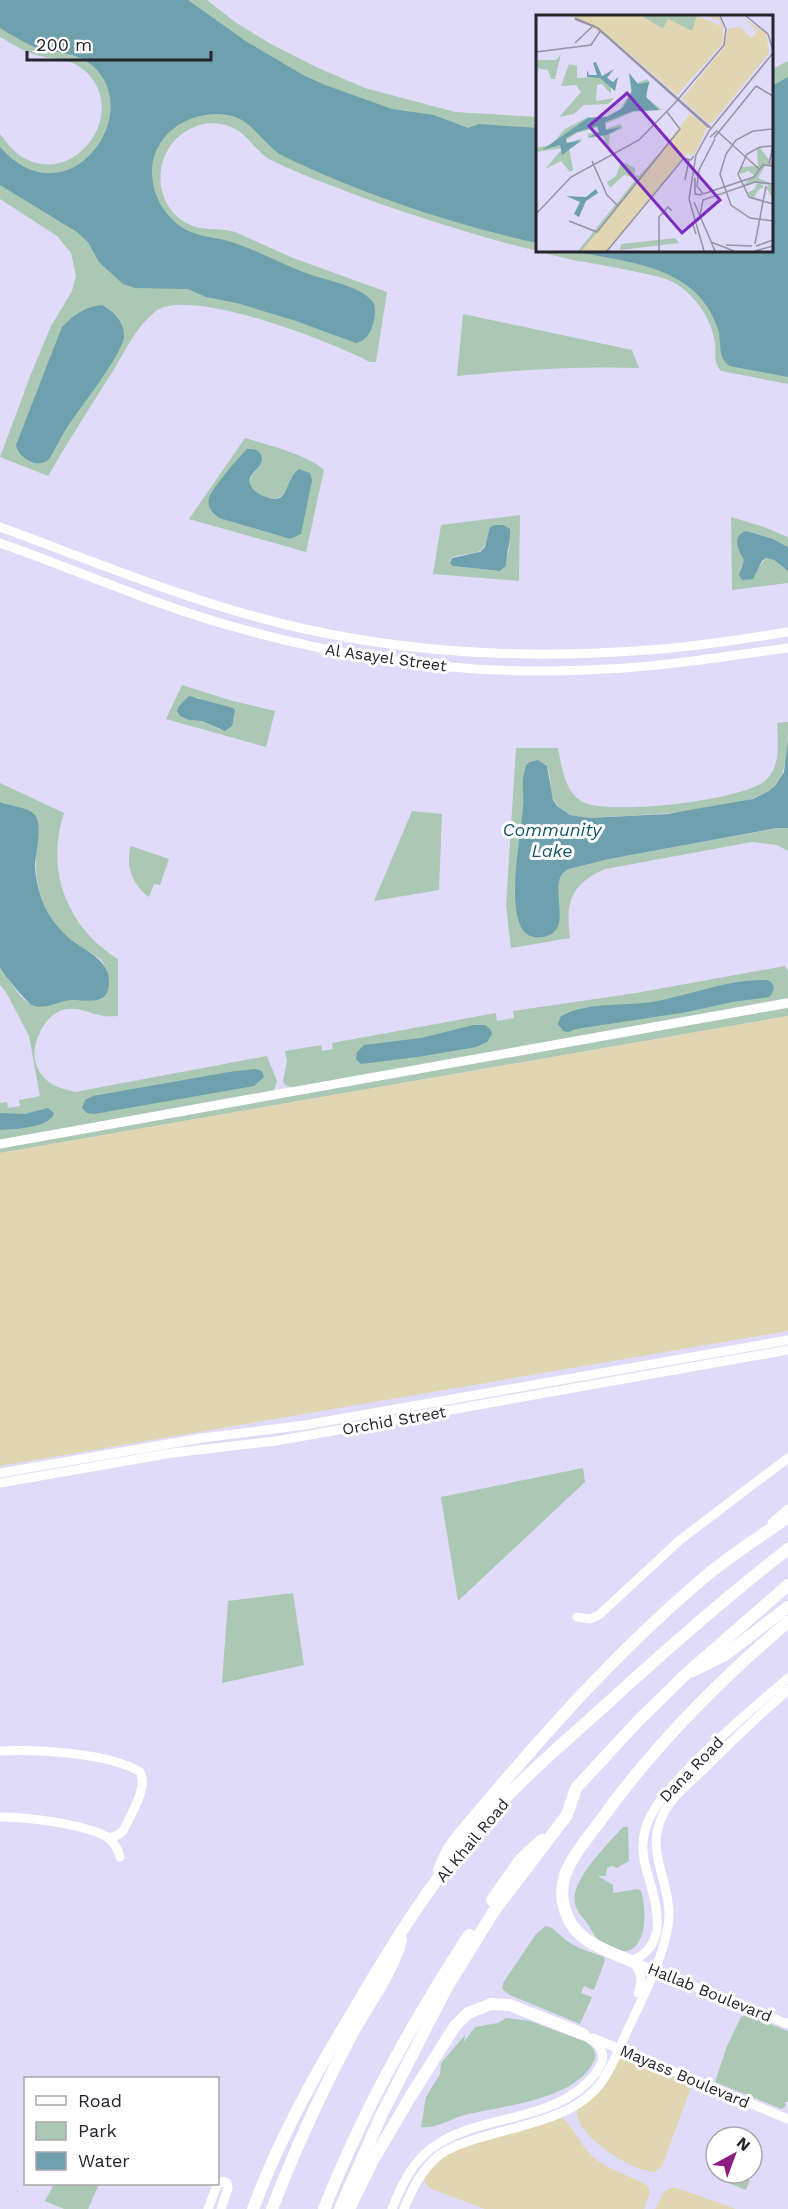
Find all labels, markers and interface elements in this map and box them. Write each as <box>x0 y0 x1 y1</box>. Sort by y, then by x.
inset map <box>536 15 773 252</box>
scale bar <box>27 24 212 62</box>
text: 200 m <box>36 34 92 55</box>
street label: Al Asayel Street <box>324 640 448 675</box>
water label: Community Lake <box>503 819 603 861</box>
street label: Orchid Street <box>341 1402 448 1439</box>
street label: Dana Road <box>655 1733 727 1806</box>
street label: Al Khail Road <box>432 1795 513 1886</box>
street label: Hallab Boulevard <box>645 1959 775 2026</box>
street label: Mayass Boulevard <box>617 2041 752 2112</box>
legend <box>24 2077 219 2185</box>
text: Road <box>78 2090 122 2111</box>
text: Park <box>78 2120 117 2141</box>
north arrow <box>704 2125 764 2185</box>
text: N <box>733 2133 754 2155</box>
text: Water <box>78 2150 130 2171</box>

